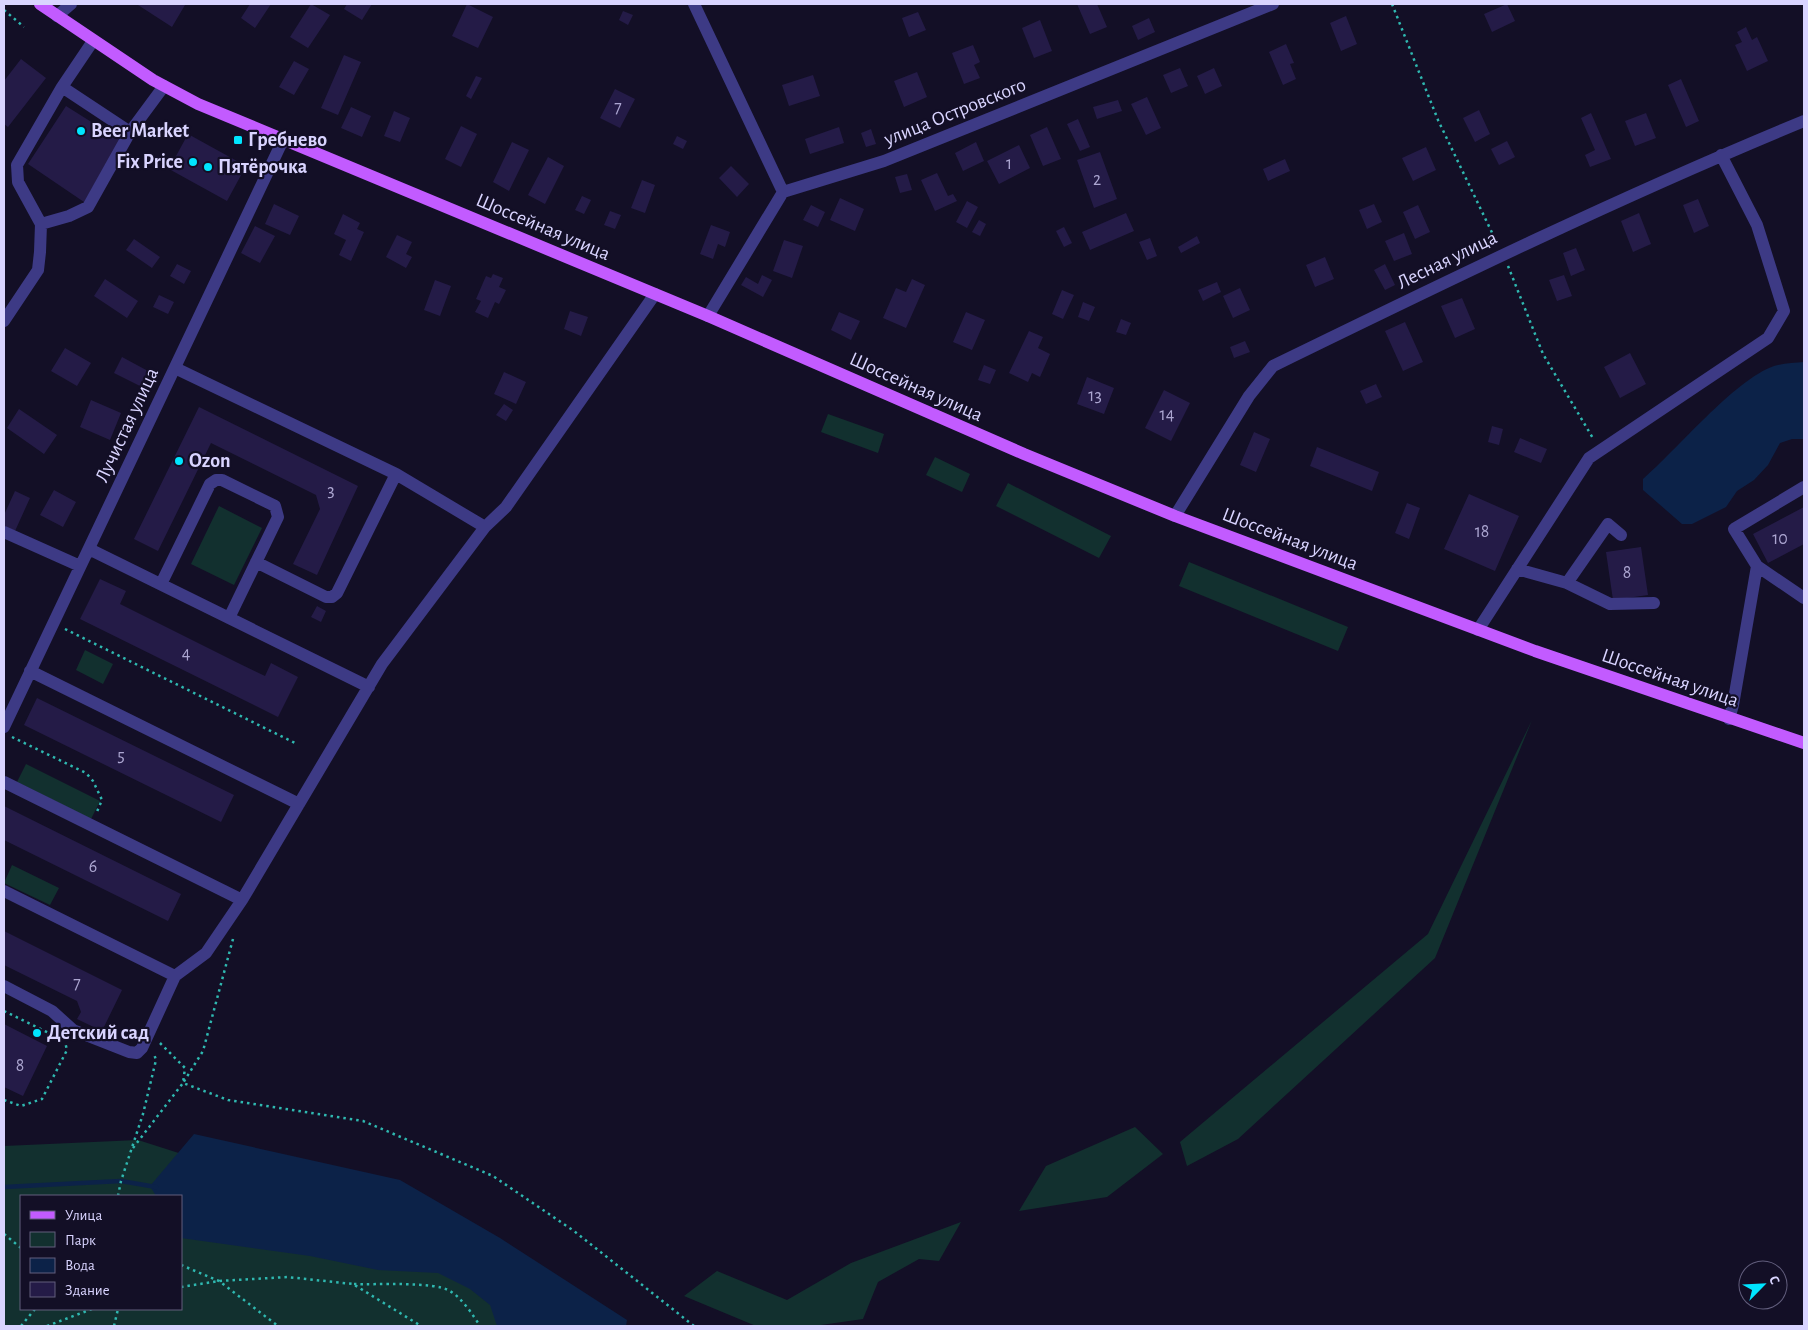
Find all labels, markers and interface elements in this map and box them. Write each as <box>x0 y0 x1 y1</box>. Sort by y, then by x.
street label: улица Островского <box>880 74 1029 150</box>
house number: 7 <box>614 99 622 117</box>
place label: Beer Market <box>91 121 189 141</box>
marker: Beer Market <box>75 125 87 137</box>
place label: Гребнево <box>248 130 327 150</box>
marker: Гребнево <box>232 134 244 146</box>
place label: Fix Price <box>116 152 183 172</box>
house number: 1 <box>1006 155 1012 173</box>
marker: Fix Price <box>187 156 199 168</box>
place label: Пятёрочка <box>218 157 308 177</box>
marker: Пятёрочка <box>202 161 214 173</box>
house number: 2 <box>1093 171 1101 189</box>
street label: Шоссейная улица <box>473 190 613 264</box>
street label: Лесная улица <box>1394 227 1500 293</box>
street label: Шоссейная улица <box>846 349 986 425</box>
street label: Лучистая улица <box>92 365 162 485</box>
house number: 13 <box>1088 387 1102 405</box>
house number: 14 <box>1160 406 1175 424</box>
place label: Ozon <box>189 451 231 471</box>
marker: Ozon <box>173 455 185 467</box>
house number: 3 <box>327 482 335 500</box>
street label: Шоссейная улица <box>1219 504 1361 574</box>
house number: 18 <box>1475 523 1489 541</box>
house number: 10 <box>1772 530 1788 548</box>
house number: 8 <box>1623 564 1631 582</box>
house number: 4 <box>182 645 191 663</box>
street label: Шоссейная улица <box>1599 645 1741 711</box>
house number: 5 <box>117 747 125 765</box>
house number: 6 <box>89 858 97 876</box>
house number: 7 <box>73 975 81 993</box>
place label: Детский сад <box>47 1023 149 1043</box>
marker: Детский сад <box>31 1027 43 1039</box>
house number: 8 <box>16 1057 24 1075</box>
legend <box>20 1195 182 1310</box>
text: Улица <box>65 1208 102 1223</box>
text: Парк <box>65 1233 96 1248</box>
text: Вода <box>65 1258 95 1273</box>
north arrow <box>1738 1260 1788 1310</box>
text: С <box>1766 1274 1782 1287</box>
text: Здание <box>65 1283 110 1298</box>

